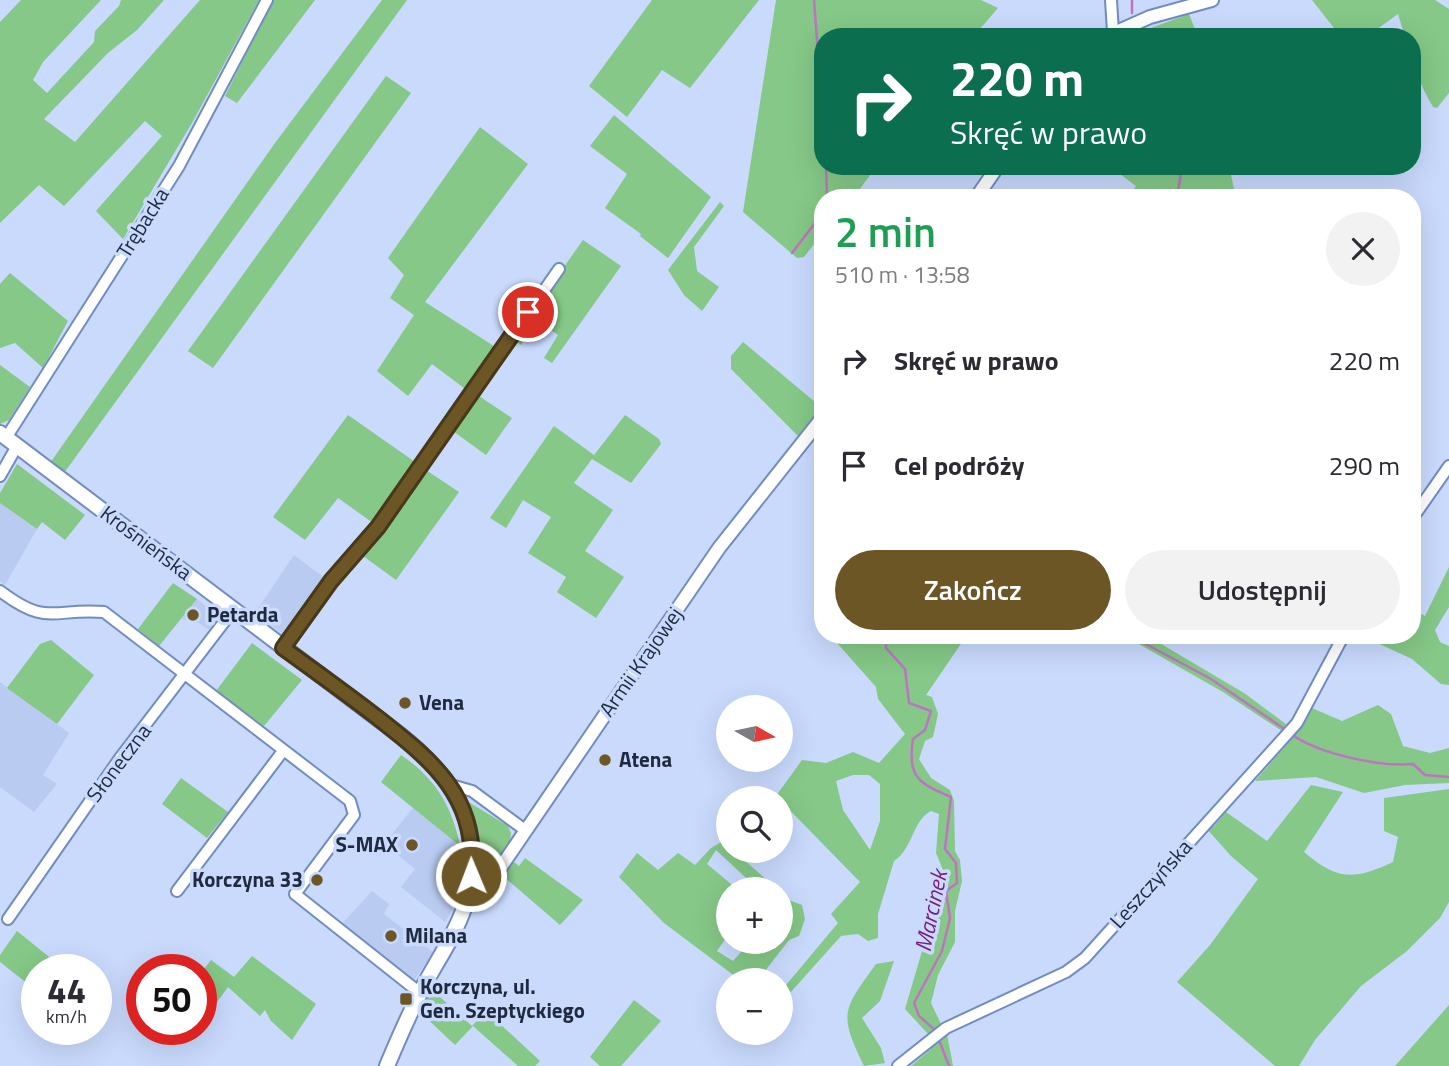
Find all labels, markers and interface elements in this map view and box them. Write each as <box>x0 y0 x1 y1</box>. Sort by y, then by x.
text: 220 m <box>950 40 1084 115</box>
icon: right <box>835 56 926 147</box>
text: Skręć w prawo <box>950 108 1147 156</box>
street label: Trębacka <box>108 180 177 264</box>
text: 2 min <box>835 199 936 263</box>
button: close <box>1326 212 1400 286</box>
text: 510 m · 13:58 <box>835 257 970 292</box>
pin <box>498 282 558 342</box>
icon: arrive <box>509 293 547 331</box>
text: Skręć w prawo <box>894 341 1059 380</box>
text: 220 m <box>1329 341 1400 380</box>
icon: right <box>835 342 873 380</box>
text: Cel podróży <box>894 446 1024 485</box>
text: 290 m <box>1329 446 1400 485</box>
icon: arrive <box>835 447 873 485</box>
street label: Krośnieńska <box>94 497 200 588</box>
button: Zakończ <box>835 550 1111 630</box>
button: Udostępnij <box>1125 550 1400 630</box>
place label: Petarda <box>207 598 279 630</box>
street label: Armii Krajowej <box>591 600 690 723</box>
marker: Petarda <box>185 607 201 623</box>
place label: Vena <box>419 686 464 718</box>
marker: Vena <box>397 695 413 711</box>
north arrow <box>716 695 793 772</box>
map controls <box>716 695 793 1045</box>
street label: Słoneczna <box>78 716 159 809</box>
place label: Atena <box>619 743 672 775</box>
marker: Atena <box>597 752 613 768</box>
button: search <box>716 786 793 863</box>
place label: S-MAX <box>335 828 398 860</box>
street label: Leszczyńska <box>1101 831 1199 935</box>
marker: S-MAX <box>404 837 420 853</box>
position arrow <box>434 839 508 913</box>
place label: Korczyna 33 <box>192 863 303 895</box>
water label: Marcinek <box>905 864 957 955</box>
marker: Korczyna 33 <box>309 872 325 888</box>
button: + <box>716 877 793 954</box>
place label: Milana <box>405 919 467 951</box>
marker: Milana <box>383 928 399 944</box>
speed limit sign: 50 <box>126 954 217 1045</box>
text: 44 <box>47 963 86 1017</box>
button: − <box>716 968 793 1045</box>
place label: Korczyna, ul. Gen. Szeptyckiego <box>420 970 585 1026</box>
marker: Korczyna, ul. Gen. Szeptyckiego <box>398 991 414 1007</box>
text: km/h <box>46 1003 87 1030</box>

